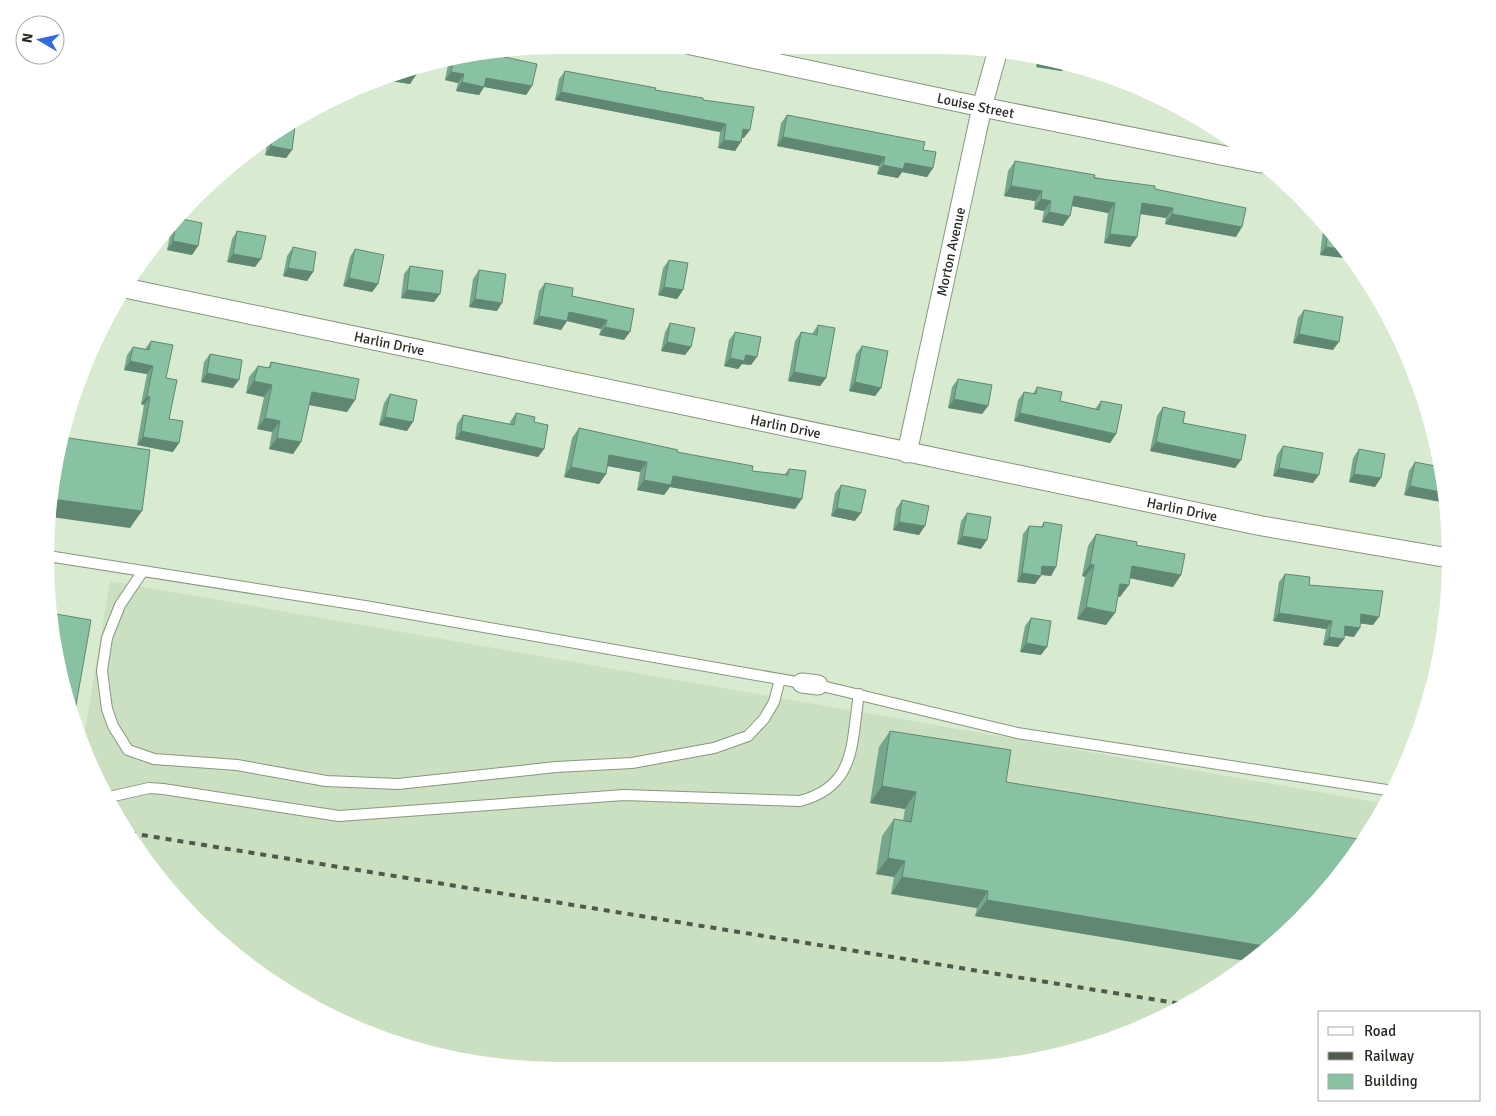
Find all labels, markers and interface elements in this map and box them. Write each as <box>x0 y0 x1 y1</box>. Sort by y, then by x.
north arrow <box>15 15 65 65</box>
text: N <box>18 32 37 44</box>
street label: Louise Street <box>936 89 1016 122</box>
street label: Morton Avenue <box>933 206 969 298</box>
street label: Harlin Drive <box>352 328 426 359</box>
street label: Harlin Drive <box>749 411 822 442</box>
street label: Harlin Drive <box>1145 494 1219 525</box>
legend <box>1318 1011 1481 1101</box>
text: Road <box>1364 1022 1396 1040</box>
text: Railway <box>1364 1047 1414 1065</box>
text: Building <box>1364 1072 1418 1090</box>

